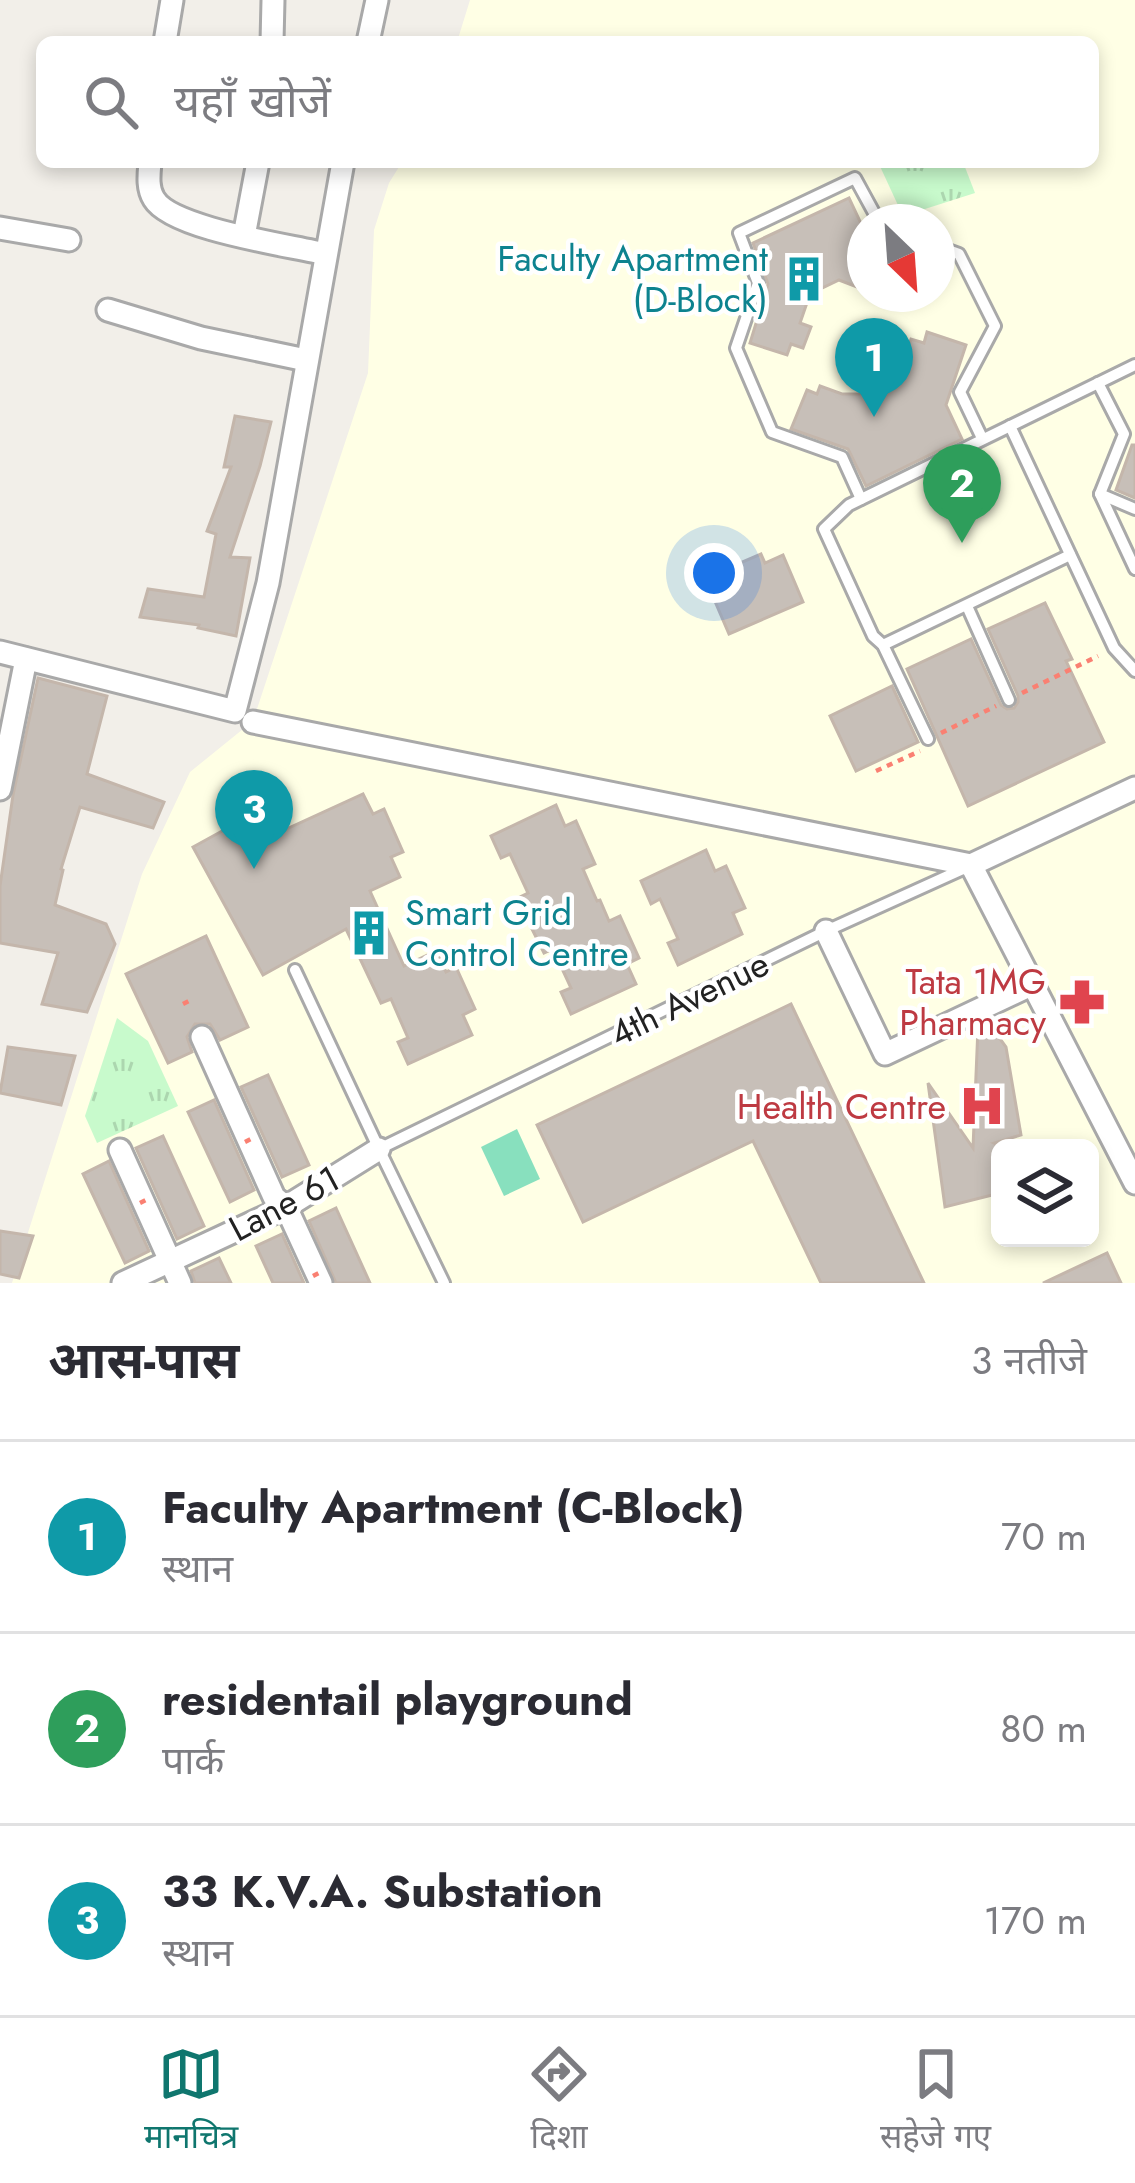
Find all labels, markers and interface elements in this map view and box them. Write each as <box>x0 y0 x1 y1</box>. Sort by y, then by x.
search box <box>36 36 1099 168</box>
icon: search <box>78 69 144 135</box>
text: यहाँ खोजें <box>174 69 331 134</box>
north arrow <box>847 204 955 312</box>
place label: Faculty Apartment (D-Block) <box>497 232 768 325</box>
building icon: Faculty Apartment (D-Block) <box>779 254 829 304</box>
pin: 1 <box>835 318 913 417</box>
pin: 2 <box>923 444 1001 543</box>
your location <box>684 543 744 603</box>
pin: 3 <box>215 770 293 869</box>
place label: Smart Grid Control Centre <box>405 886 629 979</box>
building icon: Smart Grid Control Centre <box>344 908 394 958</box>
street label: 4th Avenue <box>601 937 777 1059</box>
place label: Tata 1MG Pharmacy <box>899 955 1046 1048</box>
pharmacy icon: Tata 1MG Pharmacy <box>1057 977 1107 1027</box>
place label: Health Centre <box>737 1080 946 1132</box>
hospital icon: Health Centre <box>957 1081 1007 1131</box>
map controls <box>991 1139 1099 1247</box>
button: layers <box>991 1139 1099 1247</box>
street label: Lane 61 <box>219 1152 349 1254</box>
text: आस-पास <box>48 1323 239 1397</box>
text: 3 नतीजे <box>971 1332 1087 1389</box>
text: Faculty Apartment (C-Block) <box>162 1475 745 1540</box>
text: 1 <box>77 1508 97 1565</box>
text: 70 m <box>1001 1508 1087 1565</box>
text: स्थान <box>162 1540 233 1597</box>
text: residentail playground <box>162 1667 633 1732</box>
text: 2 <box>74 1700 100 1757</box>
text: 80 m <box>1000 1700 1087 1757</box>
text: पार्क <box>162 1732 224 1789</box>
text: 33 K.V.A. Substation <box>162 1859 603 1924</box>
text: 3 <box>75 1892 99 1949</box>
text: 170 m <box>983 1892 1087 1949</box>
text: स्थान <box>162 1924 233 1981</box>
tab: मानचित्र <box>144 2041 238 2161</box>
tab: दिशा <box>526 2041 592 2161</box>
tab: सहेजे गए <box>880 2041 991 2161</box>

